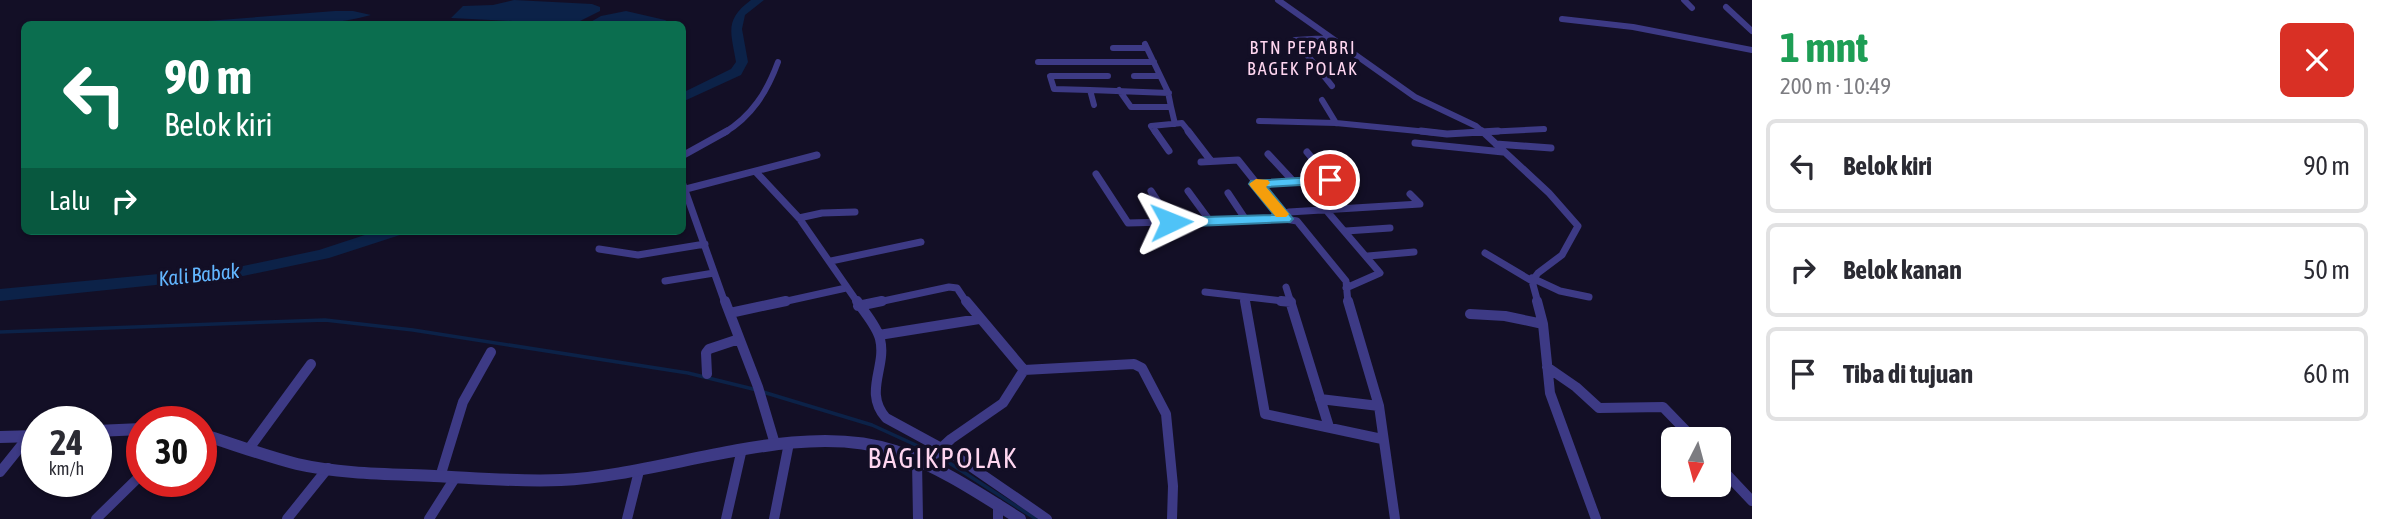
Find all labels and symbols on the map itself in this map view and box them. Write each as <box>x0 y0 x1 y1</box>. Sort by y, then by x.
district label: BTN PEPABRI BAGEK POLAK <box>1247 37 1359 79</box>
pin <box>1300 150 1360 210</box>
position arrow <box>1134 185 1208 259</box>
water label: Kali Babak <box>157 258 241 290</box>
speed limit sign: 30 <box>126 406 217 497</box>
north arrow <box>1661 427 1731 497</box>
district label: BAGIKPOLAK <box>867 442 1019 474</box>

